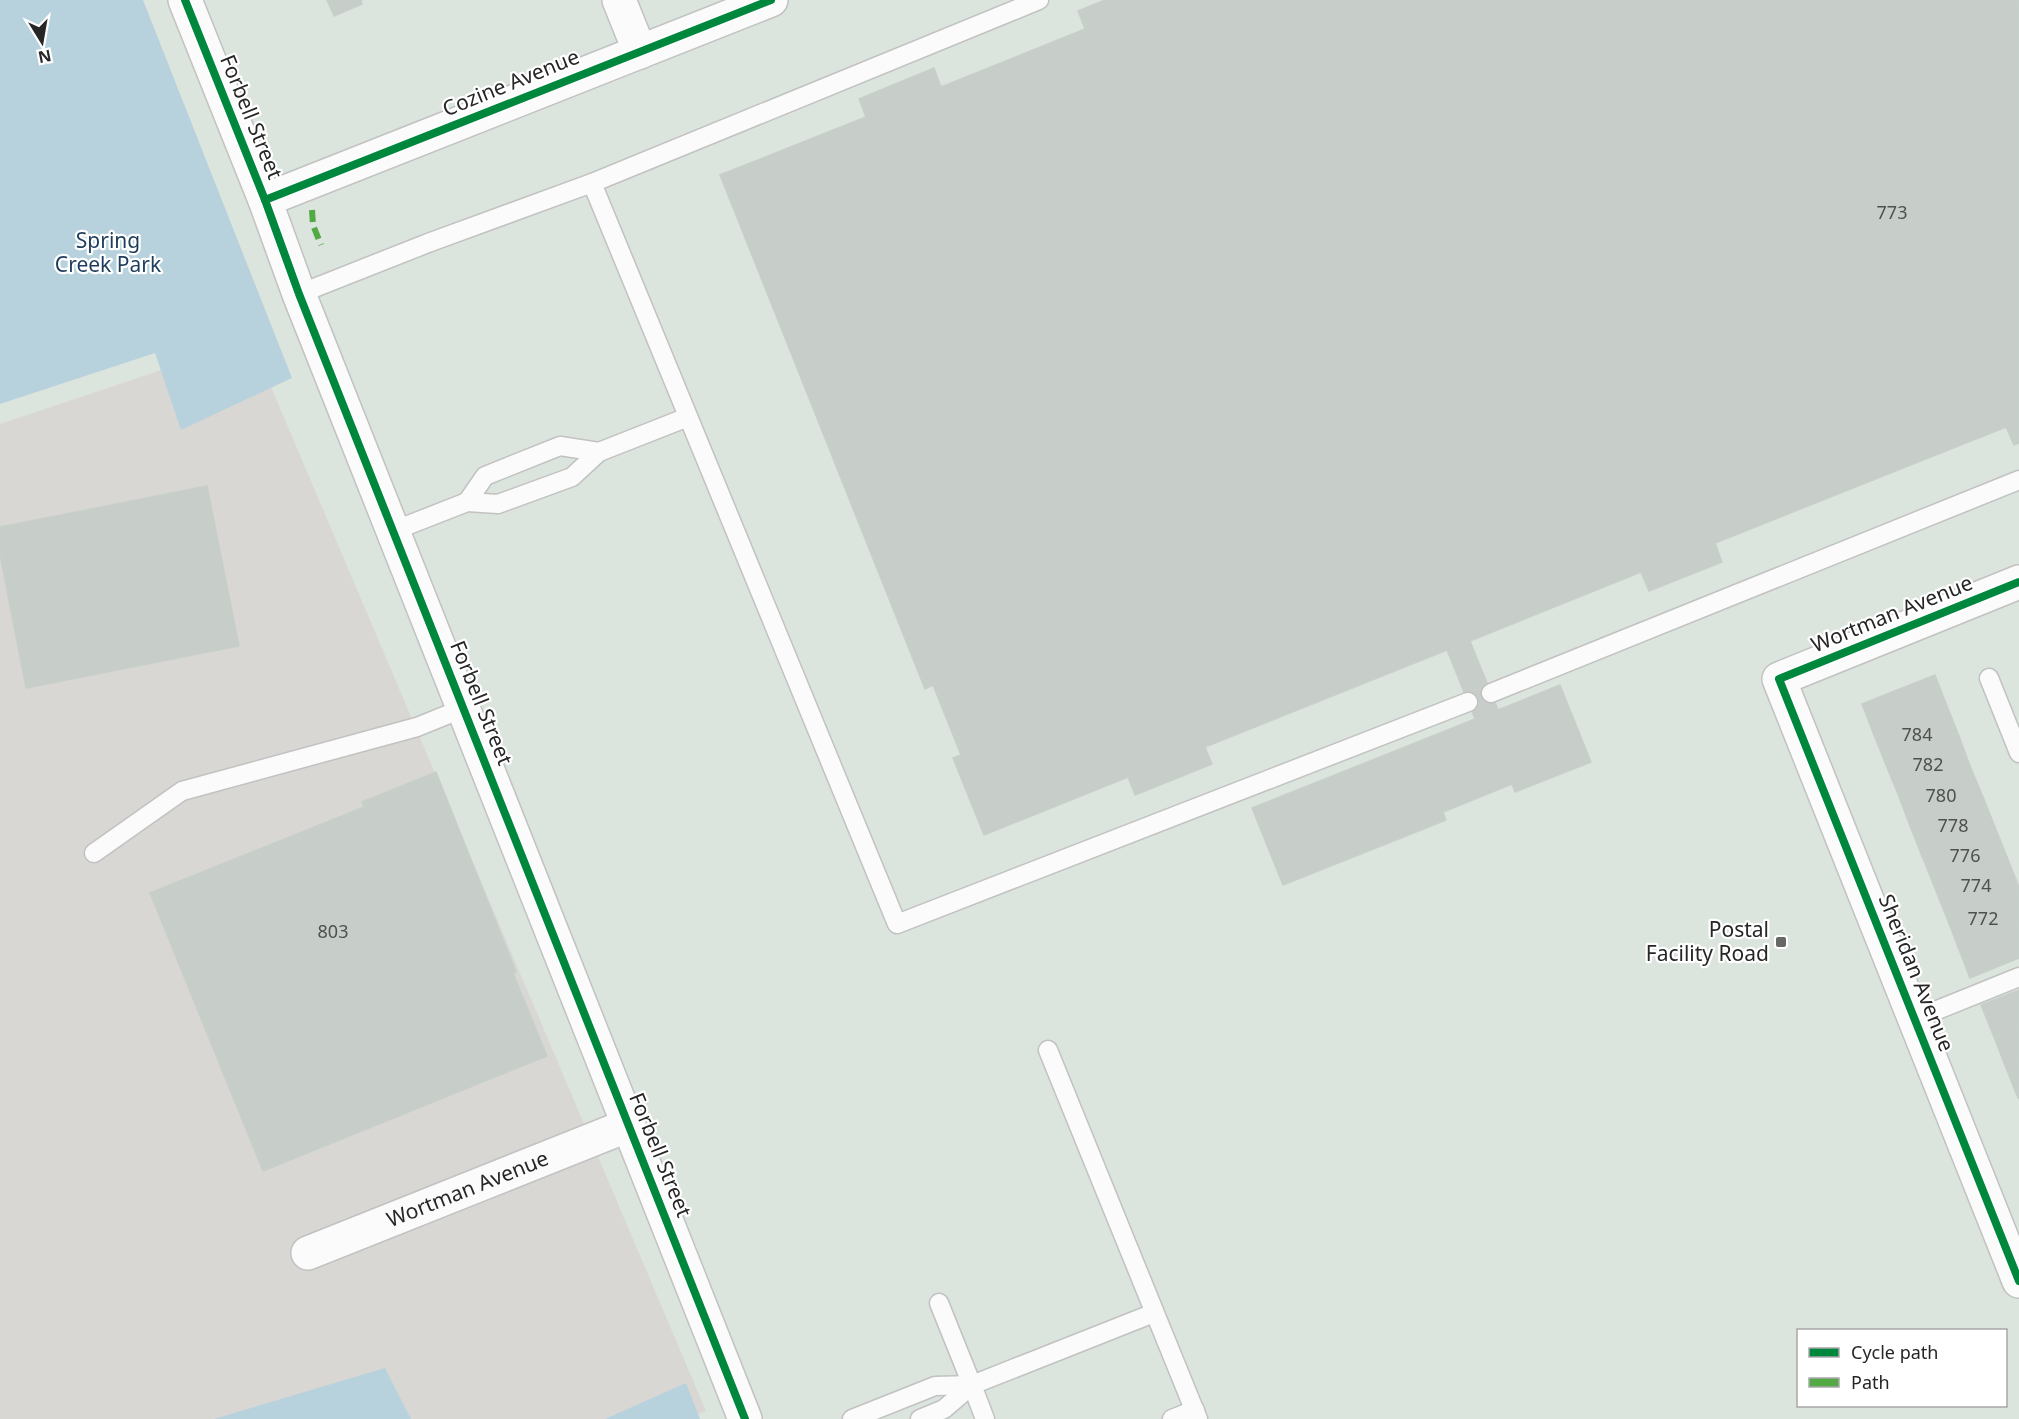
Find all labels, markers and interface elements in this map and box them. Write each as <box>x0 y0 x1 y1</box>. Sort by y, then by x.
north arrow <box>12 12 72 72</box>
street label: Cozine Avenue <box>438 42 583 122</box>
text: N <box>36 45 53 69</box>
street label: Forbell Street <box>214 50 290 183</box>
house number: 773 <box>1877 200 1907 224</box>
park label: Spring Creek Park <box>55 226 162 278</box>
street label: Wortman Avenue <box>1807 568 1976 658</box>
street label: Forbell Street <box>444 636 520 769</box>
house number: 784 <box>1902 722 1932 746</box>
house number: 782 <box>1913 752 1943 776</box>
house number: 780 <box>1926 783 1956 807</box>
house number: 778 <box>1938 813 1968 837</box>
house number: 776 <box>1950 843 1980 867</box>
house number: 774 <box>1961 873 1991 897</box>
street label: Sheridan Avenue <box>1873 890 1961 1055</box>
house number: 772 <box>1968 906 1998 930</box>
place label: Postal Facility Road <box>1646 915 1769 967</box>
house number: 803 <box>318 919 348 943</box>
marker: Postal Facility Road <box>1774 935 1788 949</box>
street label: Forbell Street <box>623 1088 699 1221</box>
street label: Wortman Avenue <box>382 1144 552 1233</box>
legend <box>1797 1329 2007 1407</box>
text: Cycle path <box>1851 1340 1938 1364</box>
text: Path <box>1851 1370 1890 1394</box>

